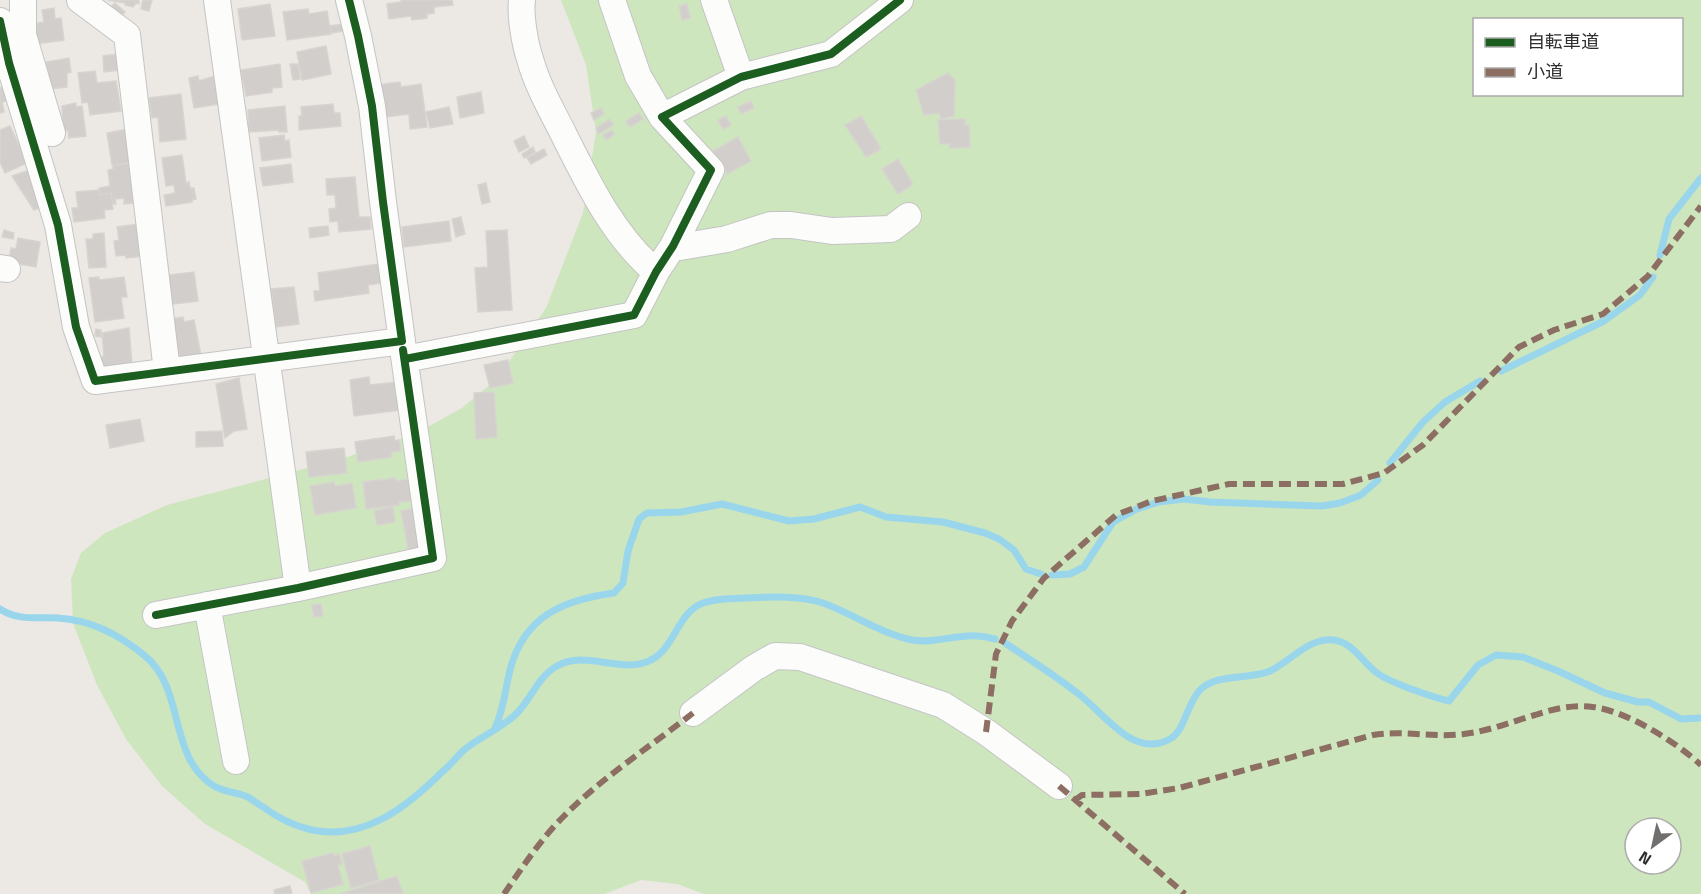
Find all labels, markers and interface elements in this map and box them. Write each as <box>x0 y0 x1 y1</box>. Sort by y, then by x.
legend <box>1473 18 1683 96</box>
text: 自転車道 <box>1527 28 1599 55</box>
text: 小道 <box>1527 58 1563 85</box>
north arrow <box>1623 816 1683 876</box>
text: N <box>1634 845 1656 872</box>

